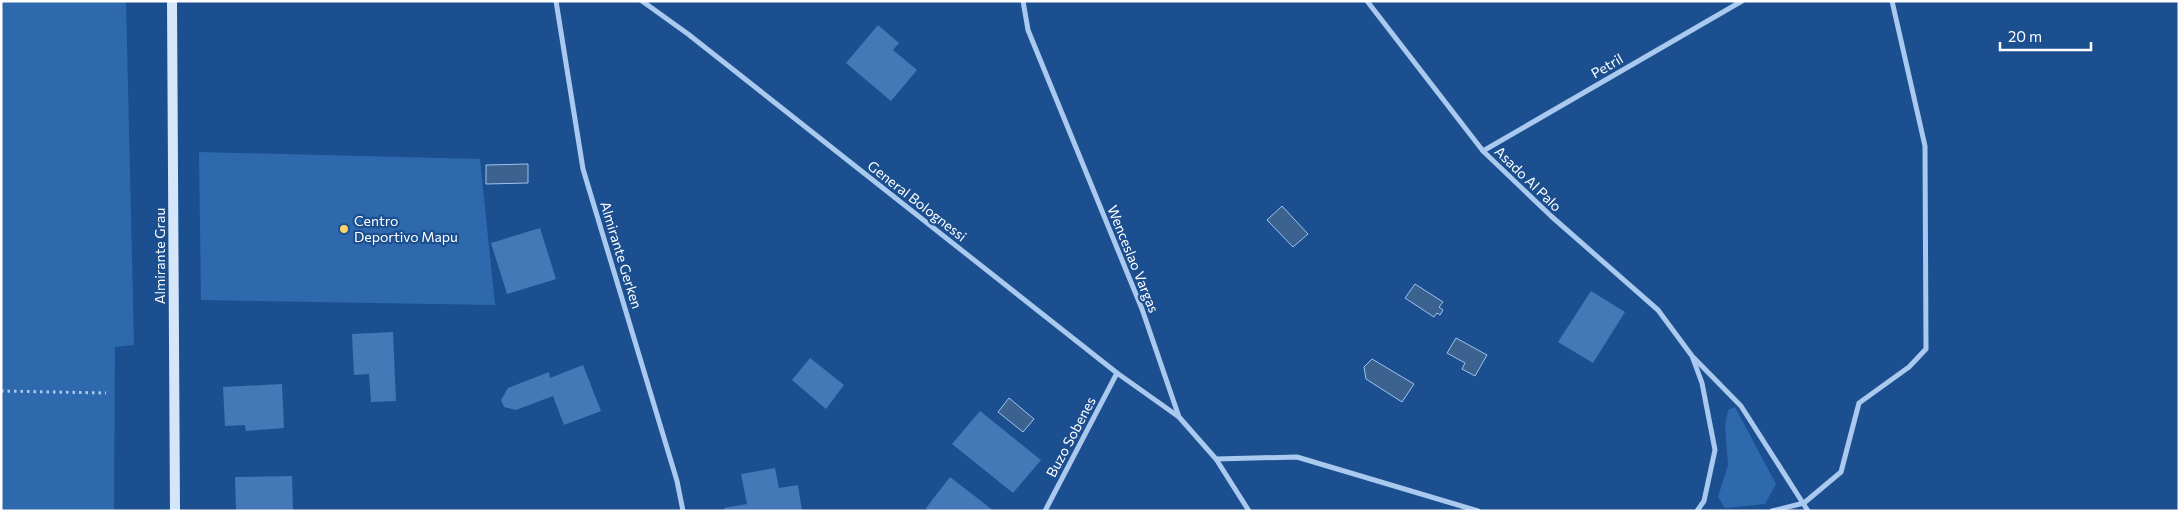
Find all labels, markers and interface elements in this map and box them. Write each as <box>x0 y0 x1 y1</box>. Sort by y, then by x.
scale bar <box>2000 20 2091 52</box>
text: 20 m <box>2008 27 2042 45</box>
street label: Petril <box>1588 50 1626 82</box>
street label: Asado Al Palo <box>1491 143 1565 215</box>
street label: General Bolognessi <box>865 157 970 244</box>
street label: Almirante Gerken <box>597 199 646 311</box>
street label: Wenceslao Vargas <box>1104 203 1163 315</box>
street label: Almirante Grau <box>151 208 168 304</box>
place label: Centro Deportivo Mapu <box>354 212 458 245</box>
marker: Centro Deportivo Mapu <box>338 223 350 235</box>
street label: Buzo Sobenes <box>1042 394 1099 480</box>

